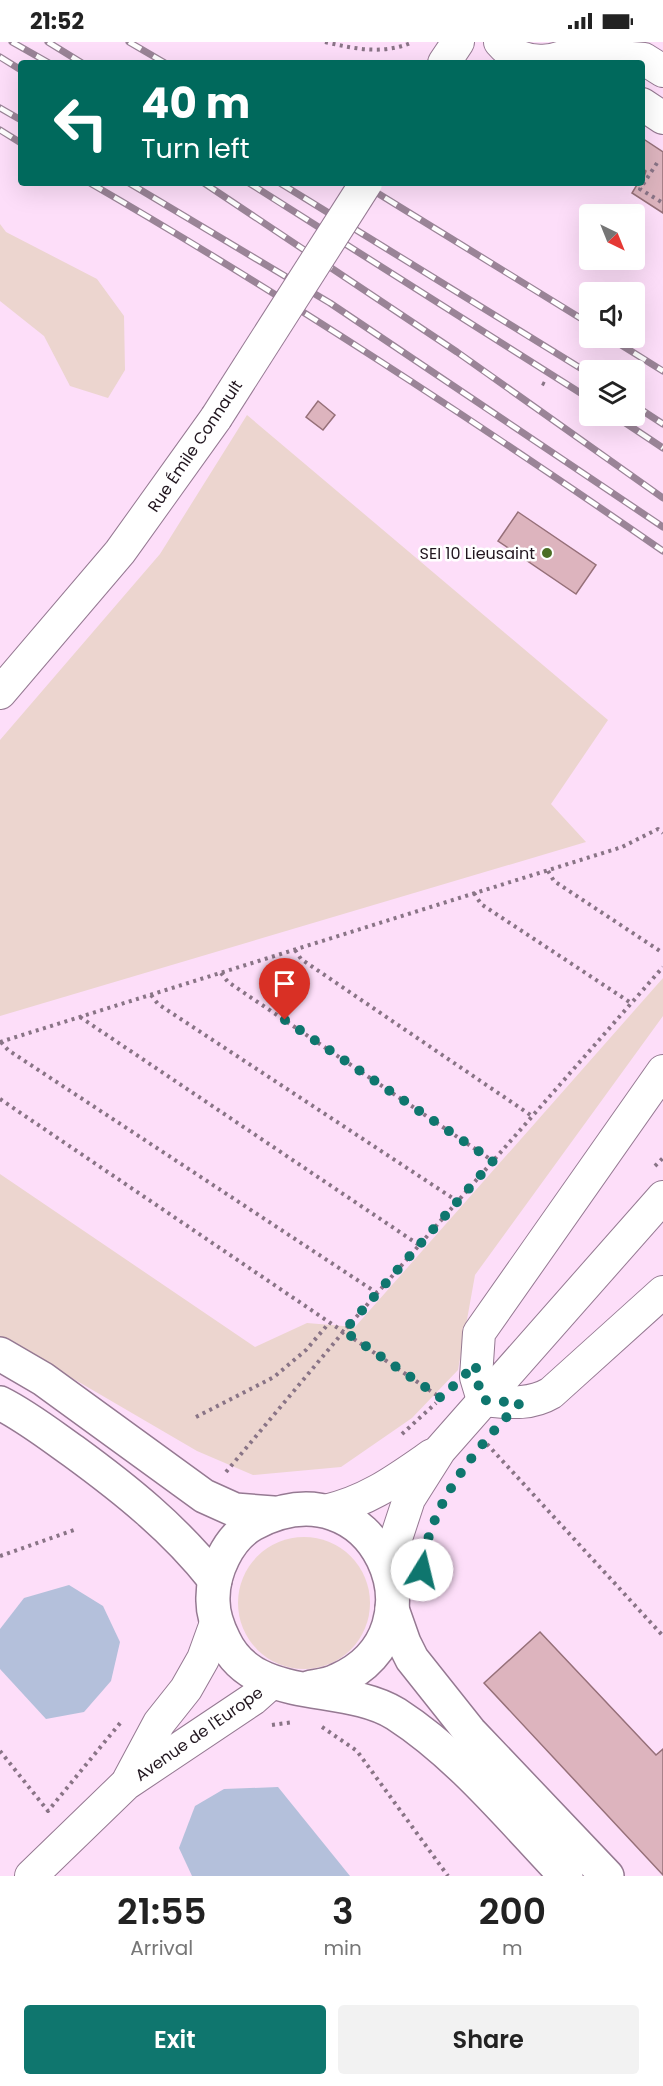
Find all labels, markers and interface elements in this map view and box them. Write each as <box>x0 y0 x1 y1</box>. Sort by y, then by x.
text: 21:52 <box>30 6 84 37</box>
text: 40 m <box>141 74 250 133</box>
icon: left <box>42 84 120 162</box>
text: Turn left <box>141 130 250 167</box>
north arrow <box>579 204 645 270</box>
map controls <box>579 204 645 426</box>
button: sound <box>579 282 645 348</box>
button: layers <box>579 360 645 426</box>
street label: Rue Émile Connault <box>142 375 248 517</box>
place label: SEI 10 Lieusaint <box>420 542 535 565</box>
marker: SEI 10 Lieusaint <box>540 546 554 560</box>
pin <box>259 958 310 1020</box>
icon: arrive <box>268 967 301 1000</box>
position arrow <box>390 1538 454 1602</box>
street label: Avenue de l'Europe <box>130 1681 268 1787</box>
text: 21:55 <box>117 1886 207 1937</box>
text: 3 <box>332 1886 353 1937</box>
text: 200 <box>479 1886 546 1937</box>
text: Arrival <box>130 1934 193 1962</box>
text: min <box>324 1934 362 1962</box>
text: m <box>502 1934 523 1962</box>
button: Exit <box>24 2005 326 2074</box>
button: Share <box>338 2005 639 2074</box>

